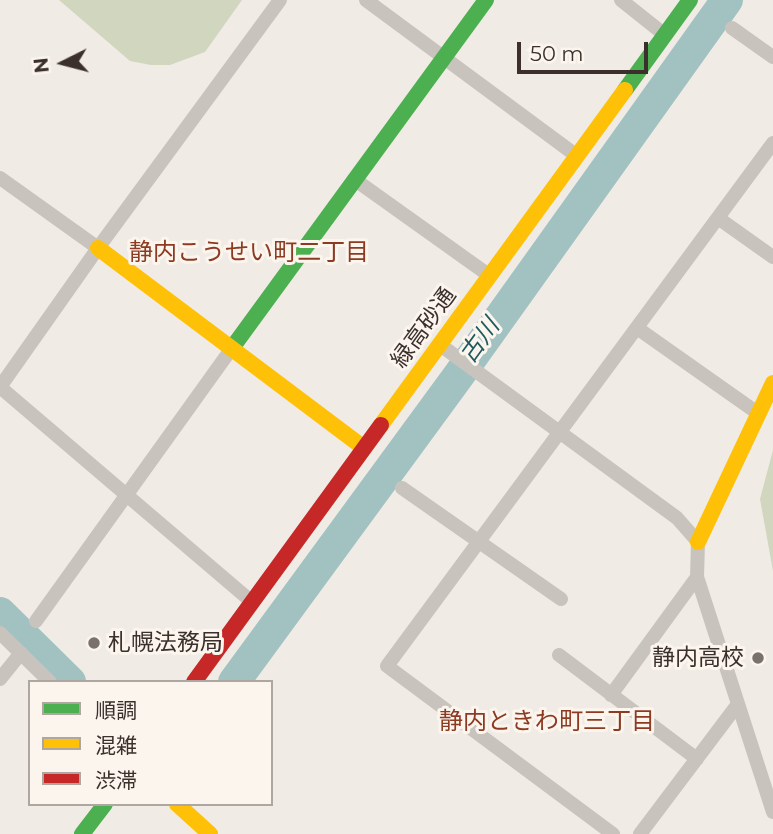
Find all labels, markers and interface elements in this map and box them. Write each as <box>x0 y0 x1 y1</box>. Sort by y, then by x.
north arrow <box>28 28 98 98</box>
scale bar <box>521 28 652 72</box>
text: 50 m <box>530 41 584 66</box>
text: N <box>29 56 54 74</box>
district label: 静内こうせい町二丁目 <box>129 239 369 267</box>
street label: 緑高砂通 <box>386 283 462 373</box>
water label: 古川 <box>454 313 506 369</box>
place label: 札幌法務局 <box>108 629 223 657</box>
marker: 札幌法務局 <box>86 635 102 651</box>
place label: 静内高校 <box>652 644 744 672</box>
marker: 静内高校 <box>750 650 766 666</box>
legend <box>28 680 273 806</box>
text: 順調 <box>95 698 137 723</box>
district label: 静内ときわ町三丁目 <box>439 708 655 736</box>
text: 混雑 <box>95 733 137 758</box>
text: 渋滞 <box>95 768 137 793</box>

